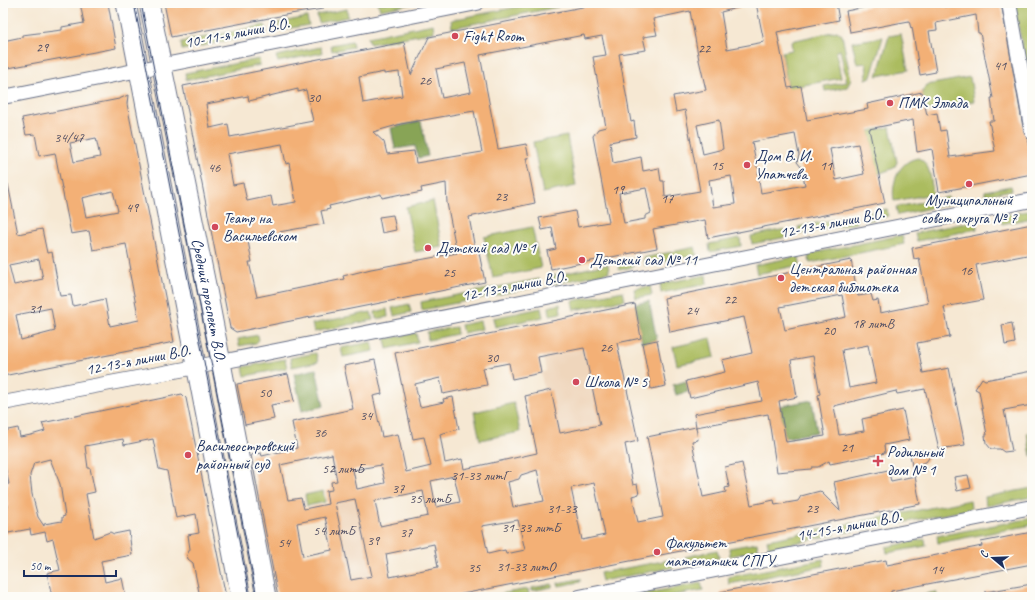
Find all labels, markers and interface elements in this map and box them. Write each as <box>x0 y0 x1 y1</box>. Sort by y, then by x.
street label: 10-11-я линии В.О. <box>183 13 292 53</box>
place label: Fight Room <box>463 26 526 46</box>
marker: Fight Room <box>450 31 460 41</box>
house number: 29 <box>36 39 50 56</box>
house number: 22 <box>698 40 712 57</box>
house number: 41 <box>994 57 1007 74</box>
house number: 26 <box>419 72 432 89</box>
house number: 30 <box>308 89 322 106</box>
place label: ПМК Эллада <box>898 93 969 113</box>
marker: ПМК Эллада <box>885 98 895 108</box>
house number: 34/47 <box>54 129 85 146</box>
place label: Дом В. И. Упатчева <box>755 146 813 184</box>
house number: 15 <box>711 157 724 174</box>
house number: 11 <box>820 157 833 174</box>
house number: 46 <box>208 159 221 176</box>
marker: Дом В. И. Упатчева <box>742 160 752 170</box>
marker: Муниципальный совет округа № 7 <box>964 179 974 189</box>
house number: 19 <box>612 181 626 198</box>
house number: 23 <box>495 188 509 205</box>
house number: 17 <box>661 190 674 207</box>
place label: Муниципальный совет округа № 7 <box>921 190 1018 228</box>
house number: 49 <box>126 199 140 216</box>
street label: 12-13-я линии В.О. <box>778 203 887 243</box>
place label: Театр на Васильевском <box>223 208 297 246</box>
marker: Театр на Васильевском <box>210 222 220 232</box>
street label: Средний проспект В.О. <box>187 237 231 364</box>
place label: Детский сад № 1 <box>436 238 537 258</box>
marker: Детский сад № 1 <box>423 243 433 253</box>
place label: Детский сад № 11 <box>590 250 698 270</box>
marker: Детский сад № 11 <box>577 255 587 265</box>
place label: Центральная районная детская библиотека <box>789 259 917 297</box>
house number: 16 <box>960 262 973 279</box>
house number: 25 <box>443 264 456 281</box>
street label: 12-13-я линии В.О. <box>460 266 569 306</box>
marker: Центральная районная детская библиотека <box>776 273 786 283</box>
house number: 22 <box>724 291 738 308</box>
house number: 31 <box>29 300 42 317</box>
house number: 24 <box>686 302 700 319</box>
house number: 18 литВ <box>852 315 896 332</box>
house number: 20 <box>823 322 837 339</box>
house number: 26 <box>600 339 613 356</box>
street label: 12-13-я линии В.О. <box>84 340 193 380</box>
house number: 30 <box>486 349 500 366</box>
place label: Школа № 5 <box>584 372 648 392</box>
marker: Школа № 5 <box>571 377 581 387</box>
house number: 50 <box>259 384 273 401</box>
house number: 34 <box>360 407 374 424</box>
house number: 36 <box>314 424 327 441</box>
place label: Василеостровский районный суд <box>196 436 296 474</box>
house number: 21 <box>841 439 854 456</box>
place label: Родильный дом № 1 <box>887 442 945 480</box>
marker: Василеостровский районный суд <box>183 450 193 460</box>
marker: Родильный дом № 1 <box>872 455 884 467</box>
house number: 52 литБ <box>322 460 367 477</box>
house number: 31-33 литГ <box>451 467 513 484</box>
house number: 37 <box>392 480 405 497</box>
house number: 35 литБ <box>409 490 454 507</box>
house number: 31-33 <box>547 500 579 517</box>
house number: 23 <box>806 500 820 517</box>
street label: 14-15-я линии В.О. <box>795 506 904 546</box>
house number: 31-33 литБ <box>502 519 563 536</box>
house number: 54 литБ <box>313 522 358 539</box>
house number: 37 <box>400 524 413 541</box>
house number: 39 <box>367 532 381 549</box>
place label: Факультет математики СПГУ <box>665 533 777 571</box>
house number: 54 <box>278 534 292 551</box>
north arrow <box>973 538 1013 578</box>
marker: Факультет математики СПГУ <box>652 547 662 557</box>
text: С <box>976 548 992 560</box>
scale bar <box>24 552 116 578</box>
text: 50 m <box>30 558 52 574</box>
house number: 31-33 литО <box>497 558 557 575</box>
house number: 35 <box>468 559 481 576</box>
house number: 14 <box>931 561 945 578</box>

